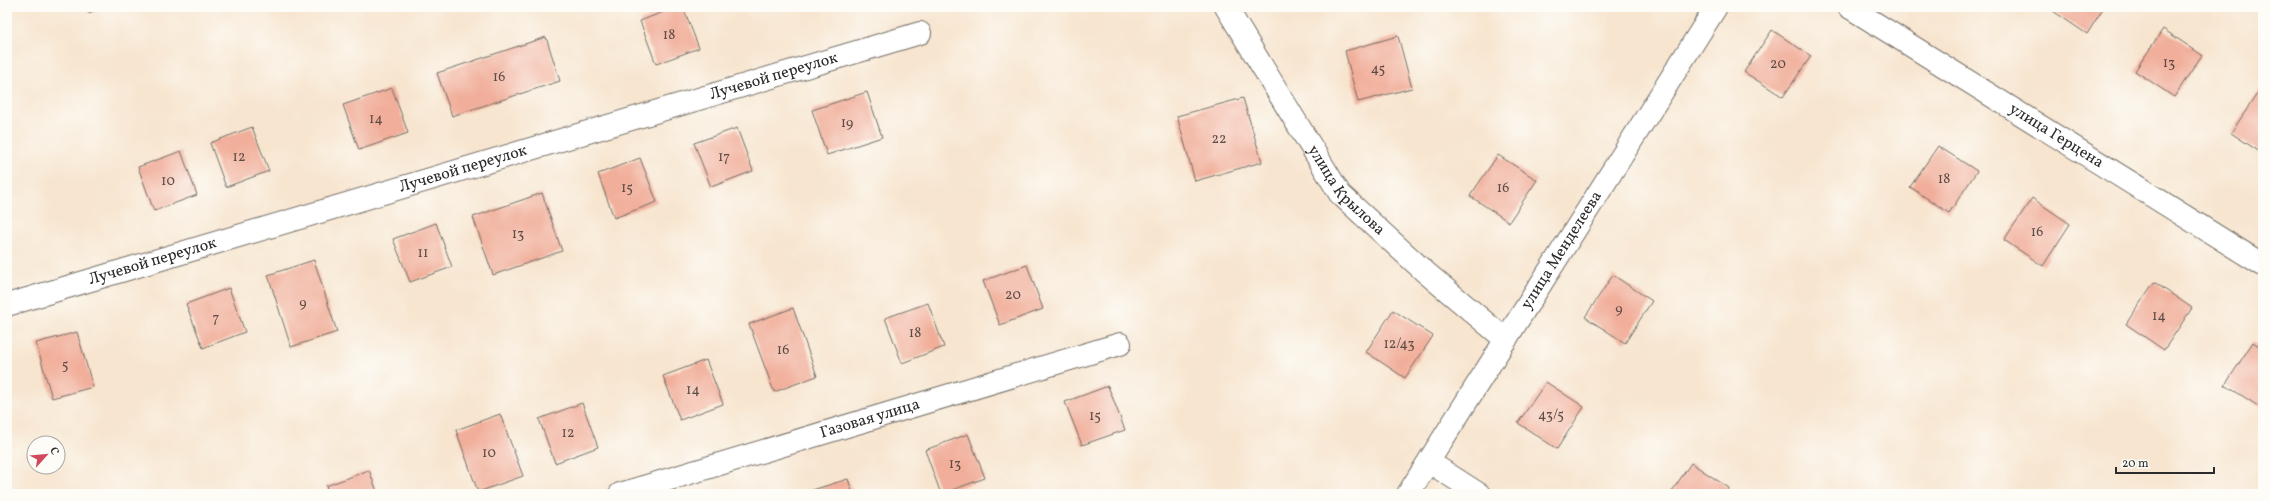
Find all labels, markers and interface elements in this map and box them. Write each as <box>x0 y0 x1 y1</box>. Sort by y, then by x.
house number: 18 <box>663 26 675 45</box>
street label: Лучевой переулок <box>707 47 841 106</box>
house number: 13 <box>2163 54 2175 73</box>
house number: 20 <box>1770 55 1786 74</box>
house number: 45 <box>1371 60 1385 79</box>
house number: 16 <box>493 68 505 87</box>
street label: улица Герцена <box>2005 98 2108 174</box>
house number: 14 <box>369 110 383 129</box>
house number: 19 <box>841 114 853 133</box>
house number: 22 <box>1211 130 1227 149</box>
street label: Лучевой переулок <box>397 140 530 199</box>
street label: улица Крылова <box>1302 141 1390 241</box>
house number: 12 <box>233 148 245 167</box>
house number: 17 <box>718 148 730 167</box>
house number: 18 <box>1938 170 1950 189</box>
house number: 10 <box>161 172 175 191</box>
house number: 15 <box>621 179 633 198</box>
house number: 16 <box>1497 179 1509 198</box>
street label: улица Менделеева <box>1516 187 1608 314</box>
house number: 16 <box>2031 223 2043 242</box>
house number: 13 <box>512 225 524 244</box>
street label: Лучевой переулок <box>86 232 220 291</box>
house number: 11 <box>418 244 428 263</box>
house number: 20 <box>1005 286 1021 305</box>
house number: 9 <box>299 294 307 313</box>
house number: 9 <box>1615 300 1623 319</box>
house number: 14 <box>2152 307 2166 326</box>
house number: 7 <box>213 309 220 328</box>
house number: 18 <box>909 324 921 343</box>
house number: 12/43 <box>1383 335 1415 354</box>
house number: 16 <box>777 341 789 360</box>
house number: 5 <box>62 356 68 375</box>
house number: 14 <box>686 381 700 400</box>
street label: Газовая улица <box>817 394 923 444</box>
house number: 43/5 <box>1538 406 1564 425</box>
house number: 15 <box>1089 407 1101 426</box>
house number: 12 <box>562 424 574 443</box>
north arrow <box>26 435 66 475</box>
house number: 10 <box>482 444 496 463</box>
text: С <box>45 445 62 458</box>
scale bar <box>2116 449 2214 475</box>
house number: 13 <box>949 455 961 474</box>
text: 20 m <box>2122 456 2149 472</box>

